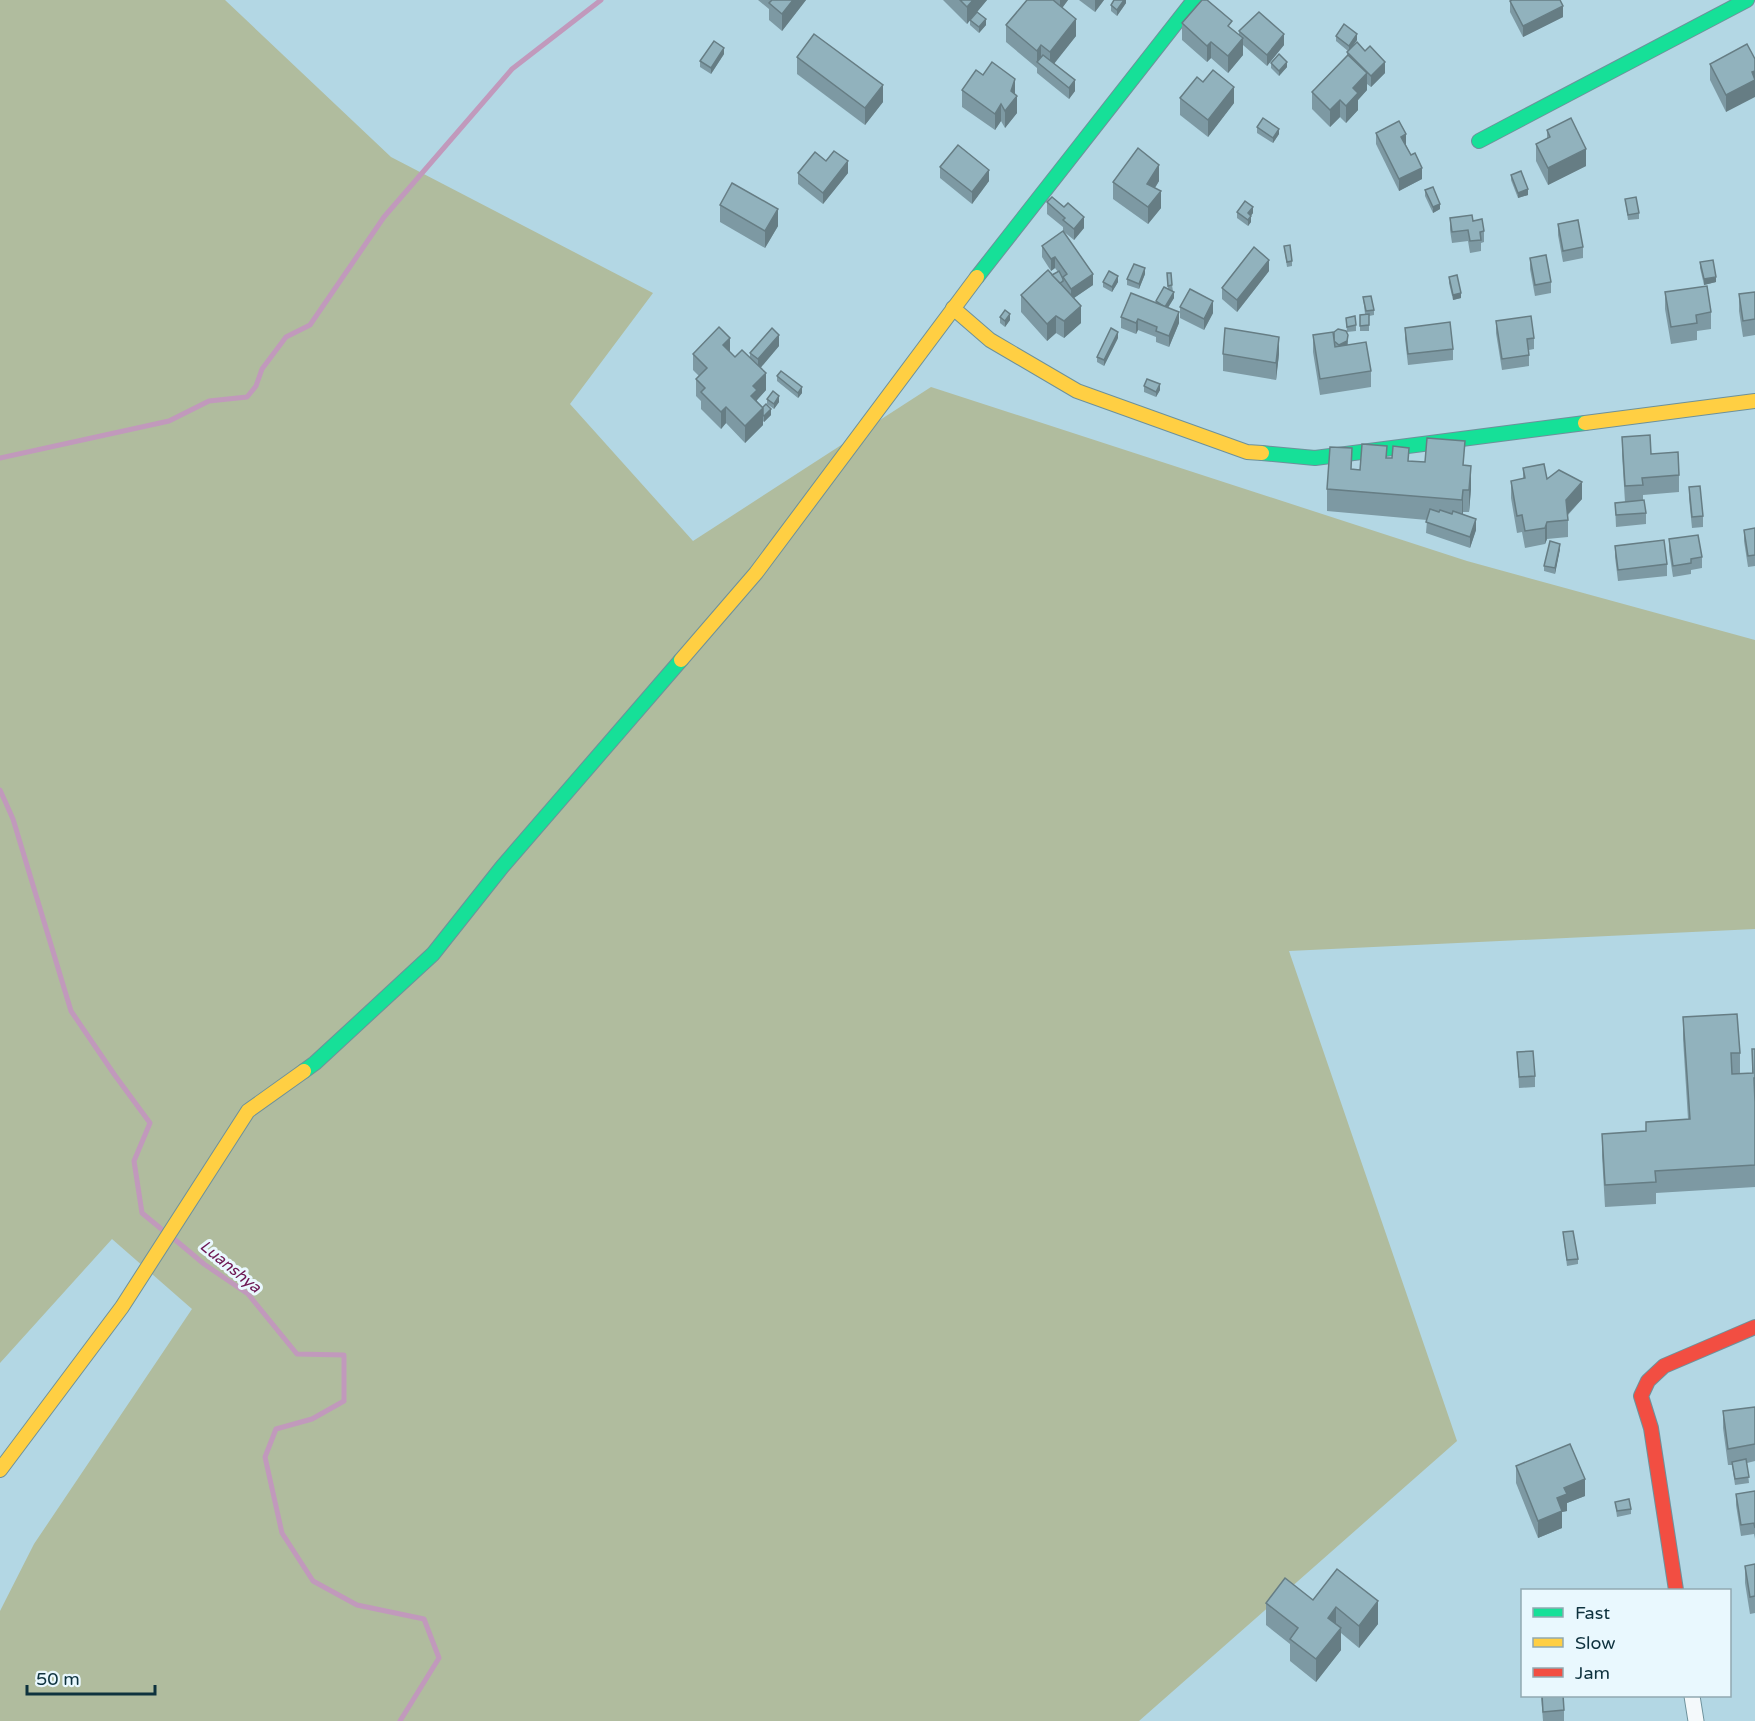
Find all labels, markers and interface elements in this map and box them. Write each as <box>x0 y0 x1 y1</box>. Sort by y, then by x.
water label: Luanshya <box>196 1236 266 1298</box>
legend <box>1521 1589 1731 1697</box>
text: Fast <box>1575 1602 1610 1624</box>
text: Slow <box>1575 1632 1616 1654</box>
scale bar <box>27 1658 154 1696</box>
text: Jam <box>1575 1662 1610 1684</box>
text: 50 m <box>36 1668 80 1690</box>

